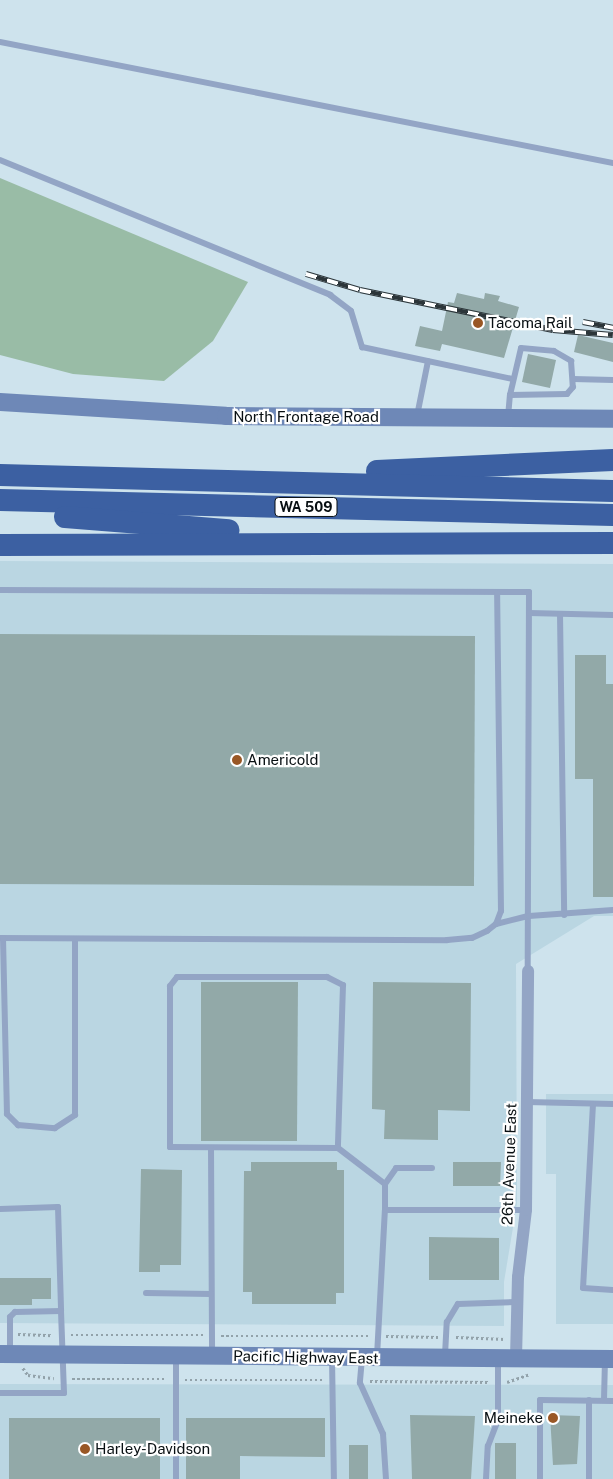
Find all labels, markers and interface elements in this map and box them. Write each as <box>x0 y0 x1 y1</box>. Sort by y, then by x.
place label: Tacoma Rail <box>488 314 572 332</box>
marker: Tacoma Rail <box>472 317 484 329</box>
street label: North Frontage Road <box>233 408 379 426</box>
road number: WA 509 <box>274 496 338 518</box>
place label: Americold <box>247 751 318 769</box>
marker: Americold <box>231 754 243 766</box>
street label: 26th Avenue East <box>498 1103 520 1225</box>
street label: Pacific Highway East <box>233 1347 379 1367</box>
place label: Meineke <box>484 1409 543 1427</box>
marker: Meineke <box>547 1412 559 1424</box>
place label: Harley-Davidson <box>95 1440 210 1458</box>
marker: Harley-Davidson <box>79 1443 91 1455</box>

